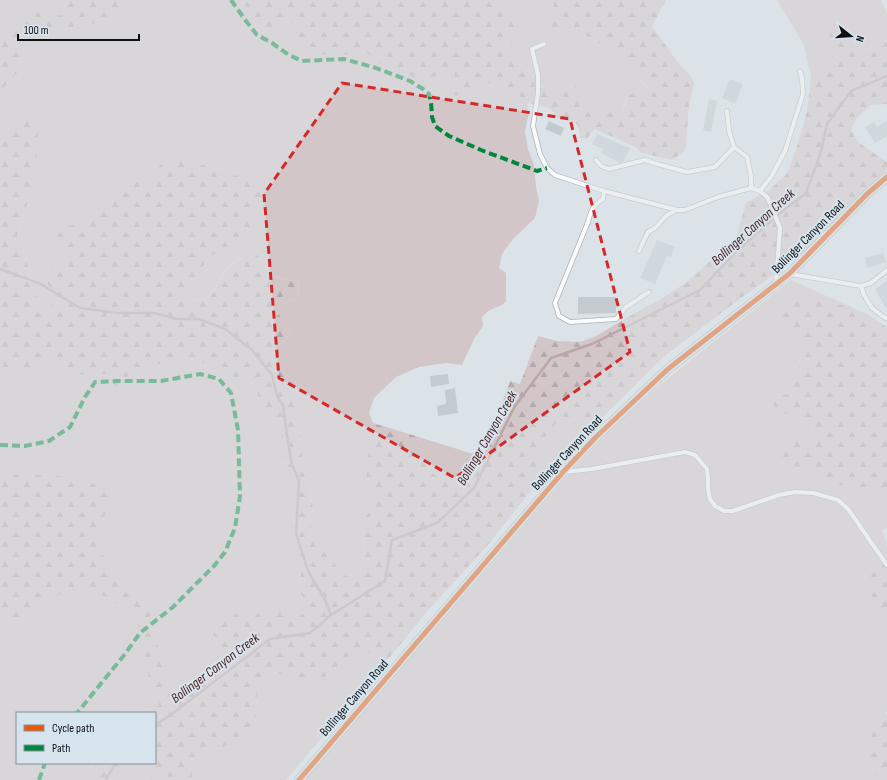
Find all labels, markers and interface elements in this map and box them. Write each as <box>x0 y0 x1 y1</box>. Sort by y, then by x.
scale bar <box>18 16 139 42</box>
north arrow <box>831 16 871 56</box>
text: 100 m <box>24 23 49 38</box>
text: N <box>853 34 867 44</box>
water label: Bollinger Canyon Creek <box>708 185 799 269</box>
street label: Bollinger Canyon Road <box>768 197 848 277</box>
water label: Bollinger Canyon Creek <box>453 387 521 488</box>
street label: Bollinger Canyon Road <box>528 412 606 494</box>
water label: Bollinger Canyon Creek <box>167 629 263 707</box>
street label: Bollinger Canyon Road <box>316 656 392 740</box>
legend <box>16 712 156 764</box>
text: Cycle path <box>52 721 94 736</box>
text: Path <box>52 741 70 756</box>

